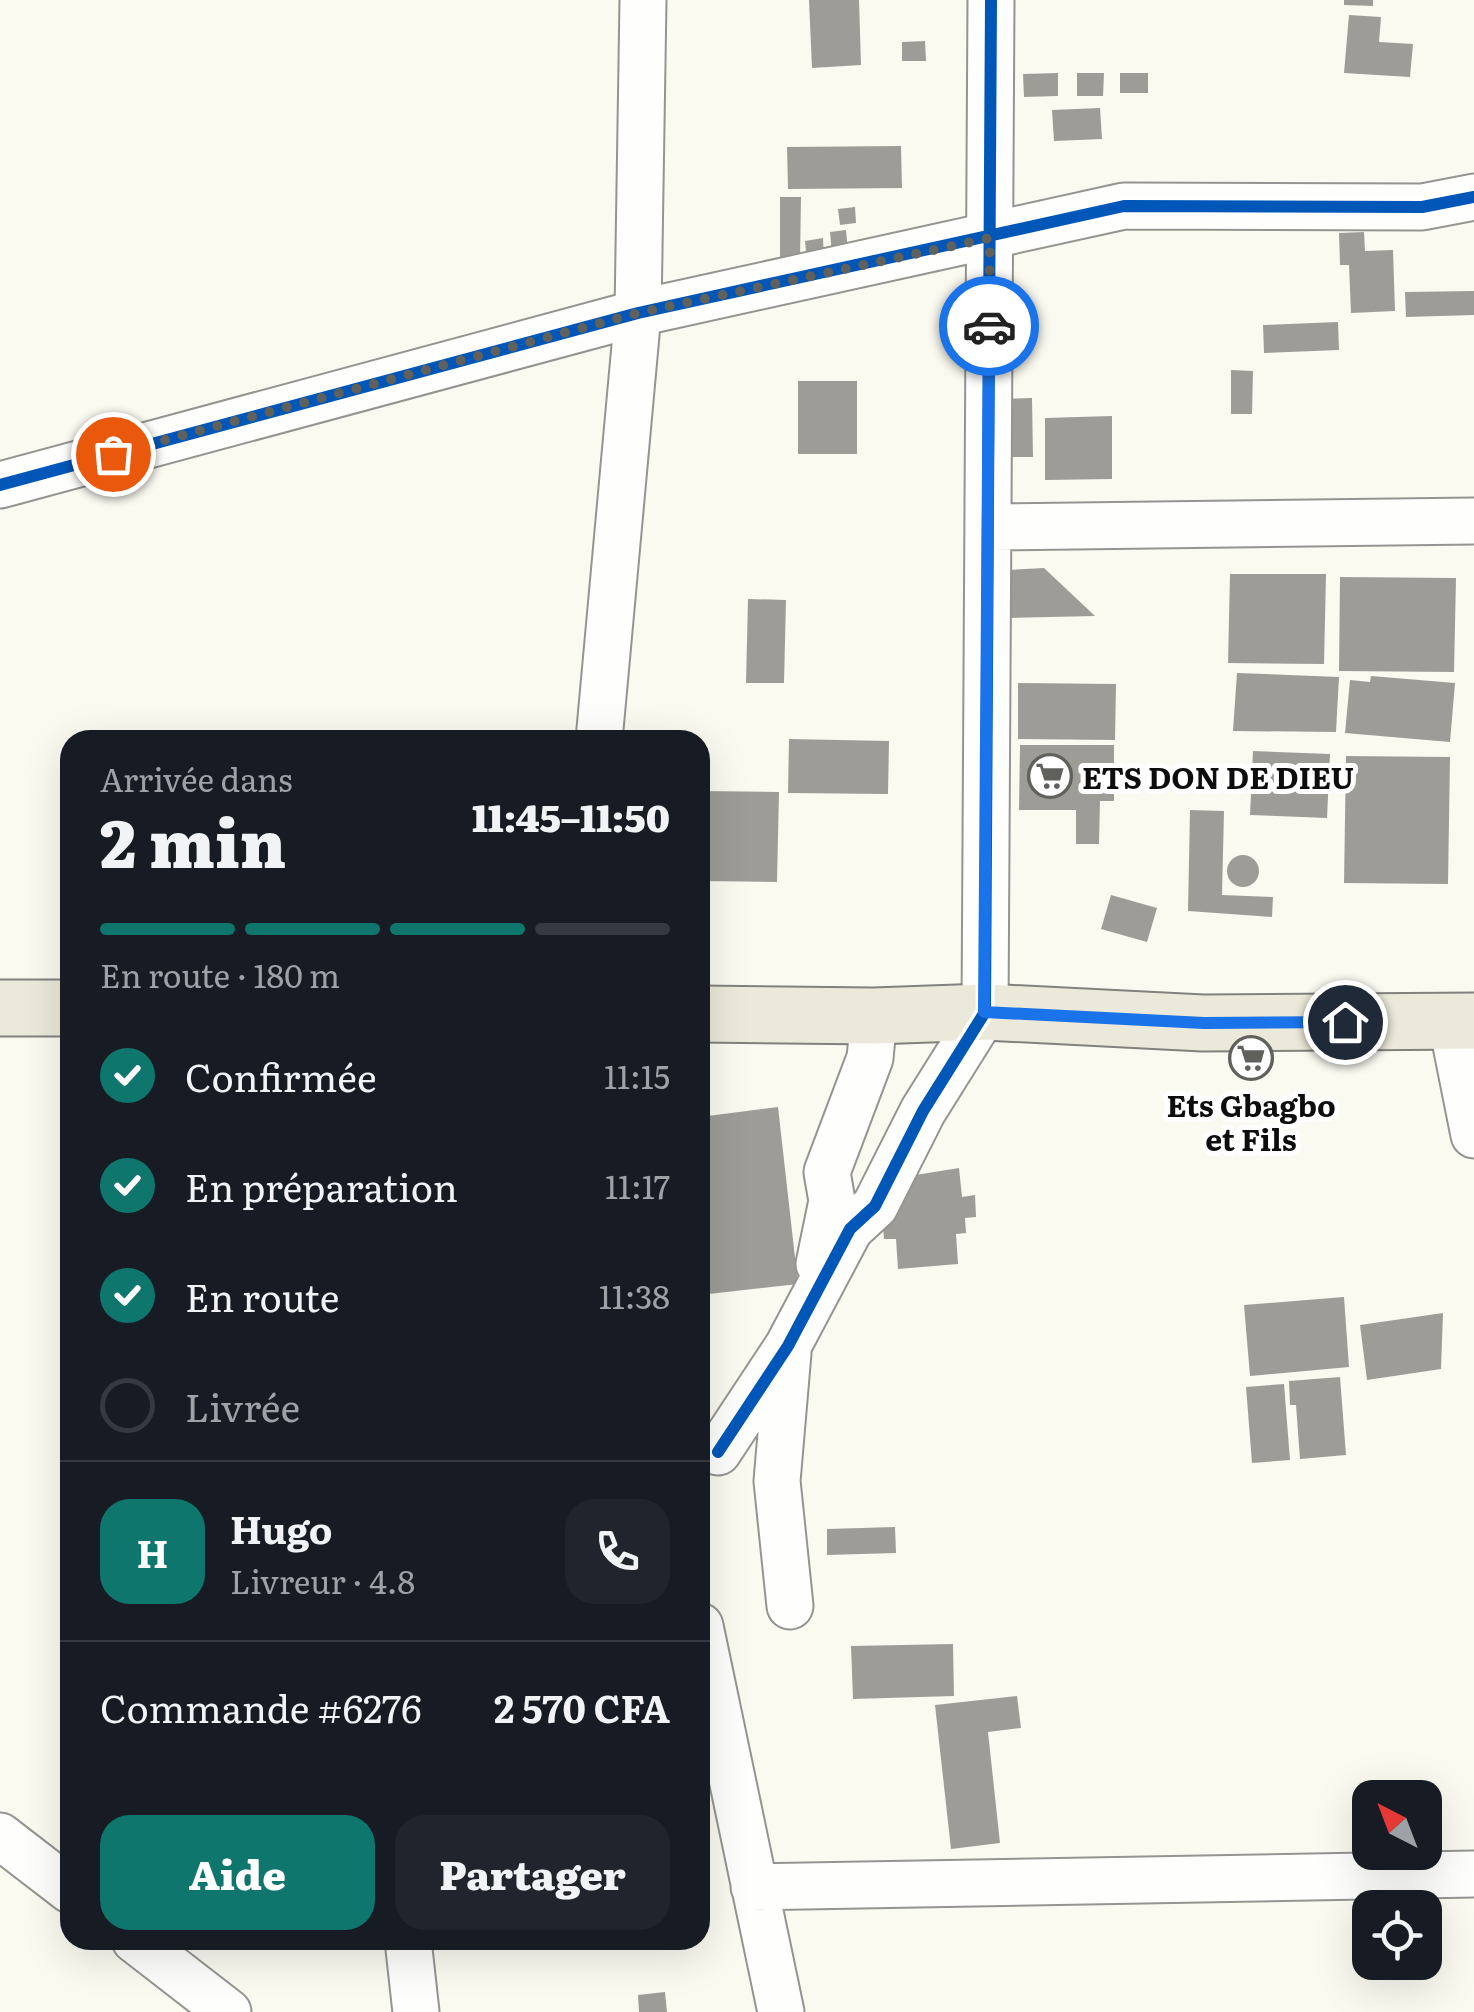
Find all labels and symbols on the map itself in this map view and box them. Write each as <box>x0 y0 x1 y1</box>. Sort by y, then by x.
courier <box>939 276 1039 376</box>
pin <box>71 412 156 497</box>
supermarket icon: ETS DON DE DIEU <box>1027 753 1073 799</box>
place label: ETS DON DE DIEU <box>1082 754 1354 798</box>
pin <box>1303 980 1388 1065</box>
supermarket icon: Ets Gbagbo et Fils <box>1228 1035 1274 1081</box>
place label: Ets Gbagbo et Fils <box>1166 1082 1336 1160</box>
north arrow <box>1352 1780 1442 1870</box>

